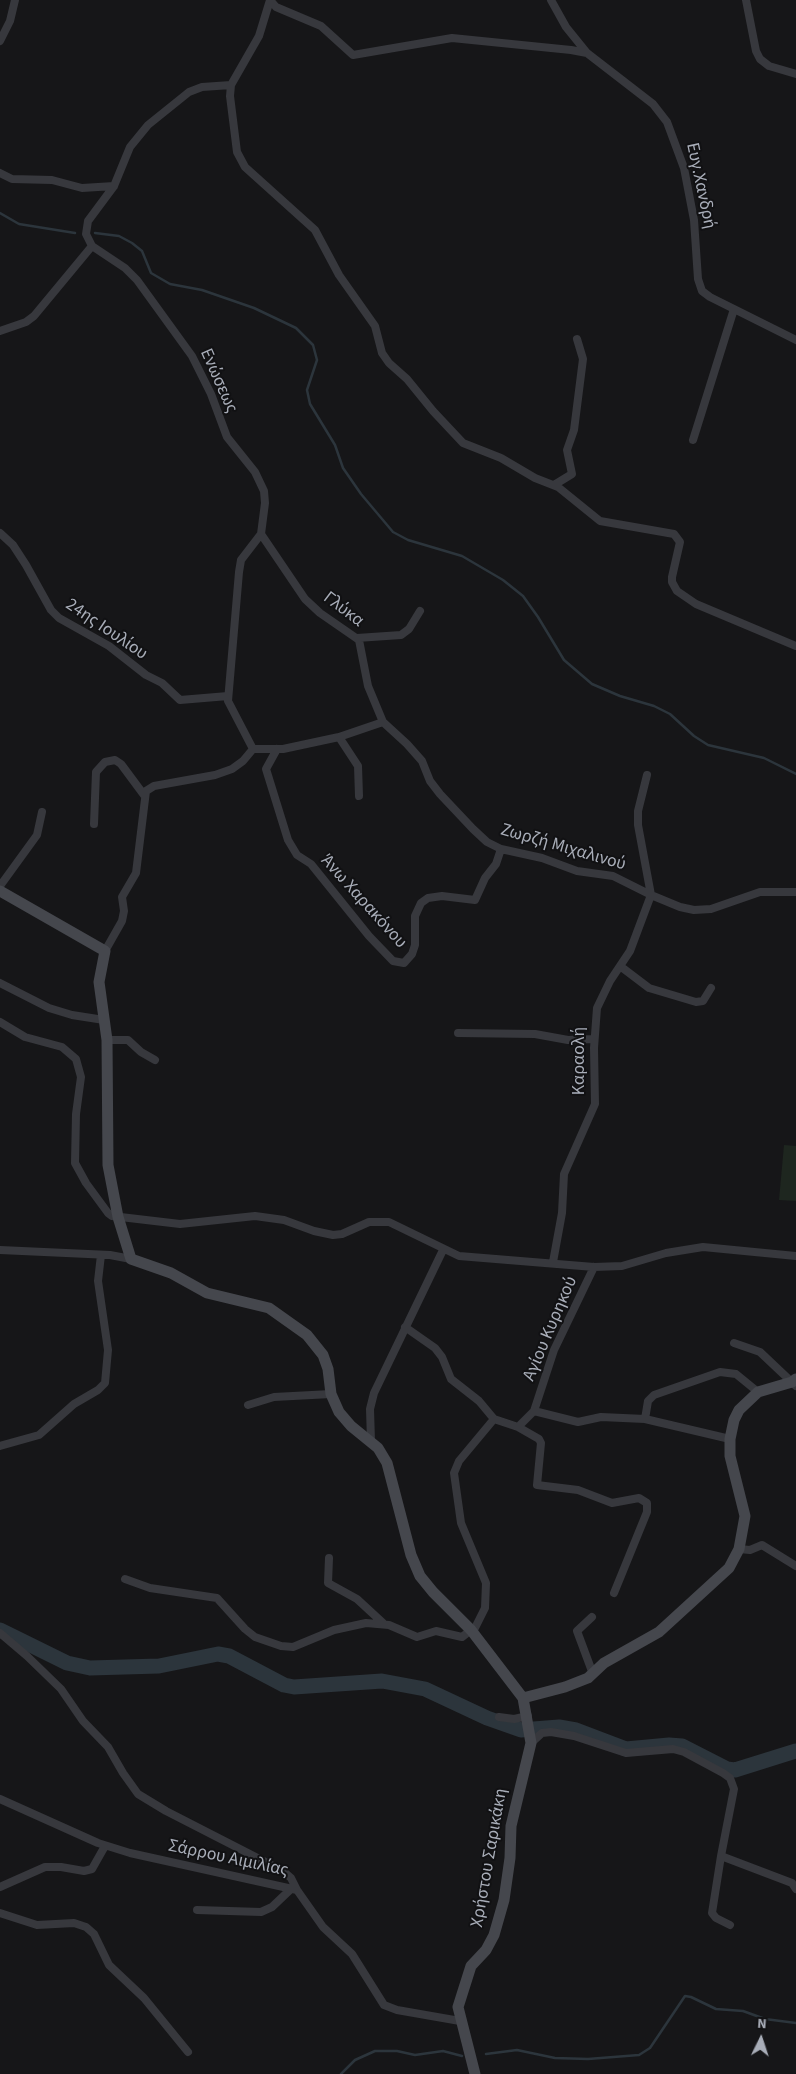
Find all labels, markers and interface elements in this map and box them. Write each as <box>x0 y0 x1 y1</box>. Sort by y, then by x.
street label: Ευγ.Χανδρή <box>680 141 720 231</box>
street label: Ενώσεως <box>194 346 242 416</box>
street label: Γλύκα <box>318 588 368 632</box>
street label: 24ης Ιουλίου <box>61 595 151 665</box>
street label: Ζωρζή Μιχαλινού <box>498 820 628 876</box>
street label: Άνω Χαρακόνου <box>315 851 411 953</box>
street label: Καραολή <box>569 1027 591 1095</box>
street label: Αγίου Κυρηκού <box>519 1273 583 1385</box>
street label: Χρήστου Σαρικάκη <box>467 1787 513 1929</box>
street label: Σάρρου Αιμιλίας <box>166 1836 290 1882</box>
north arrow <box>736 2014 786 2064</box>
text: N <box>757 2014 767 2034</box>

